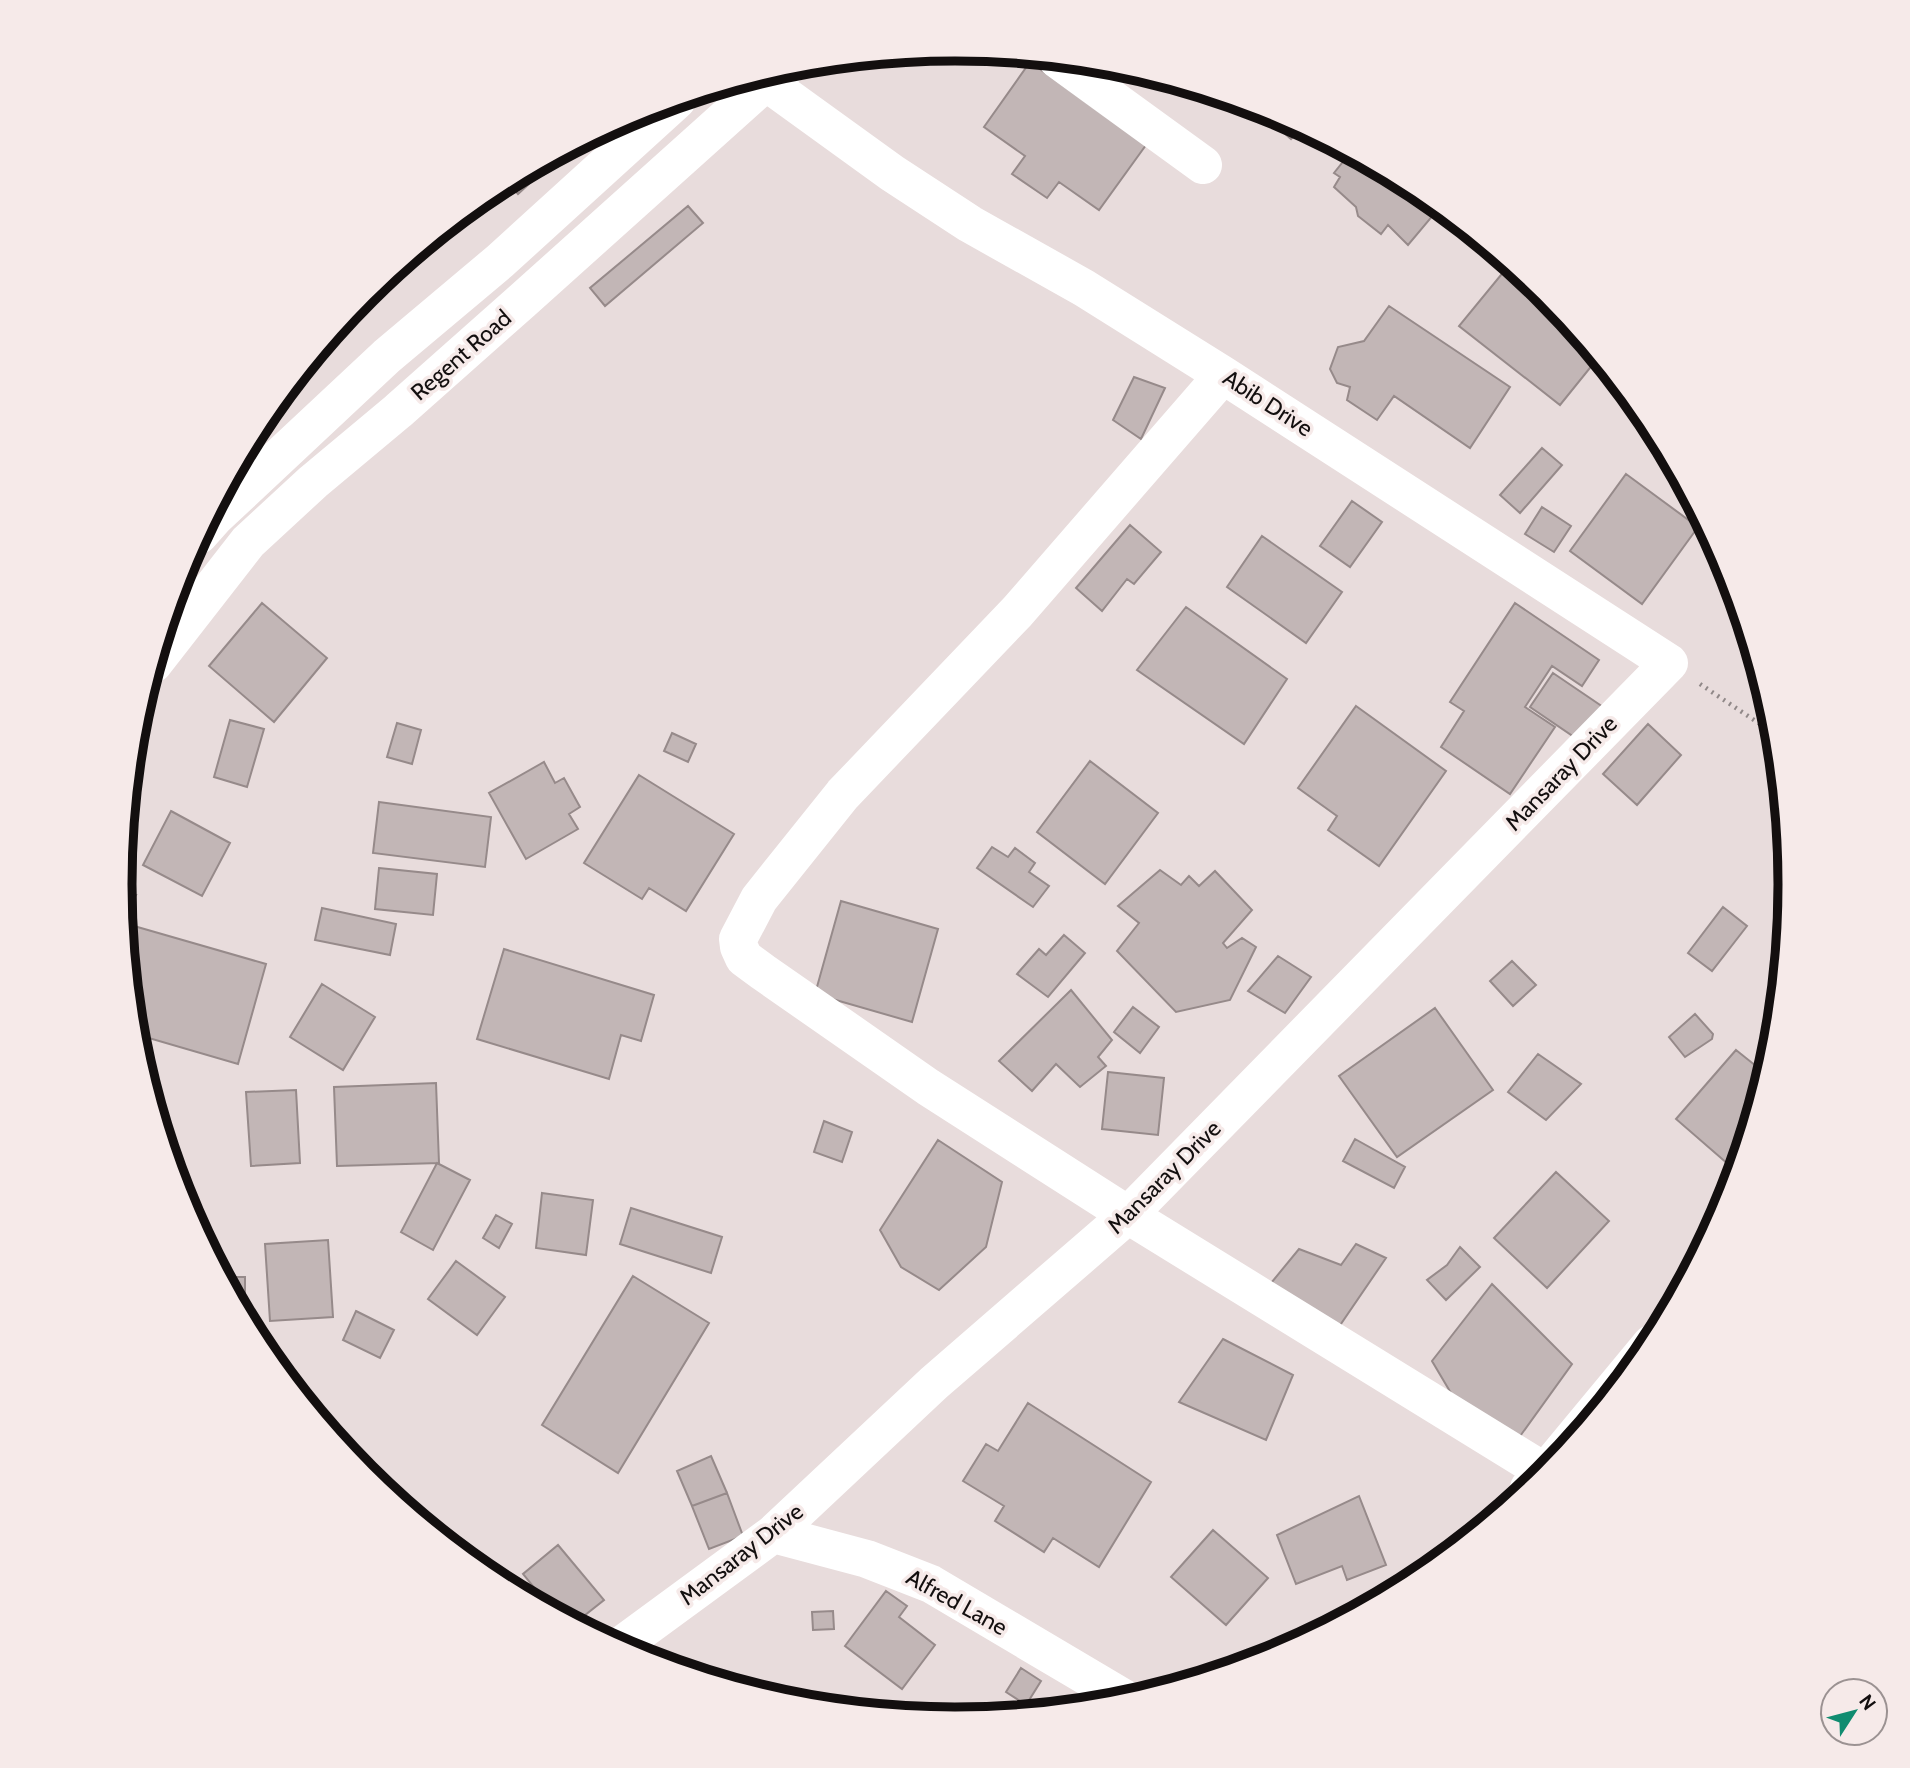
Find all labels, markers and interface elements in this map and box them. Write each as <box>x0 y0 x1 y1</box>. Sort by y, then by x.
street label: Regent Road <box>405 304 517 406</box>
street label: Abib Drive <box>1218 364 1318 442</box>
street label: Mansaray Drive <box>1499 710 1623 836</box>
street label: Mansaray Drive <box>1101 1114 1227 1240</box>
street label: Mansaray Drive <box>674 1497 809 1611</box>
street label: Alfred Lane <box>902 1563 1012 1641</box>
north arrow <box>1819 1677 1889 1747</box>
text: N <box>1854 1690 1881 1714</box>

